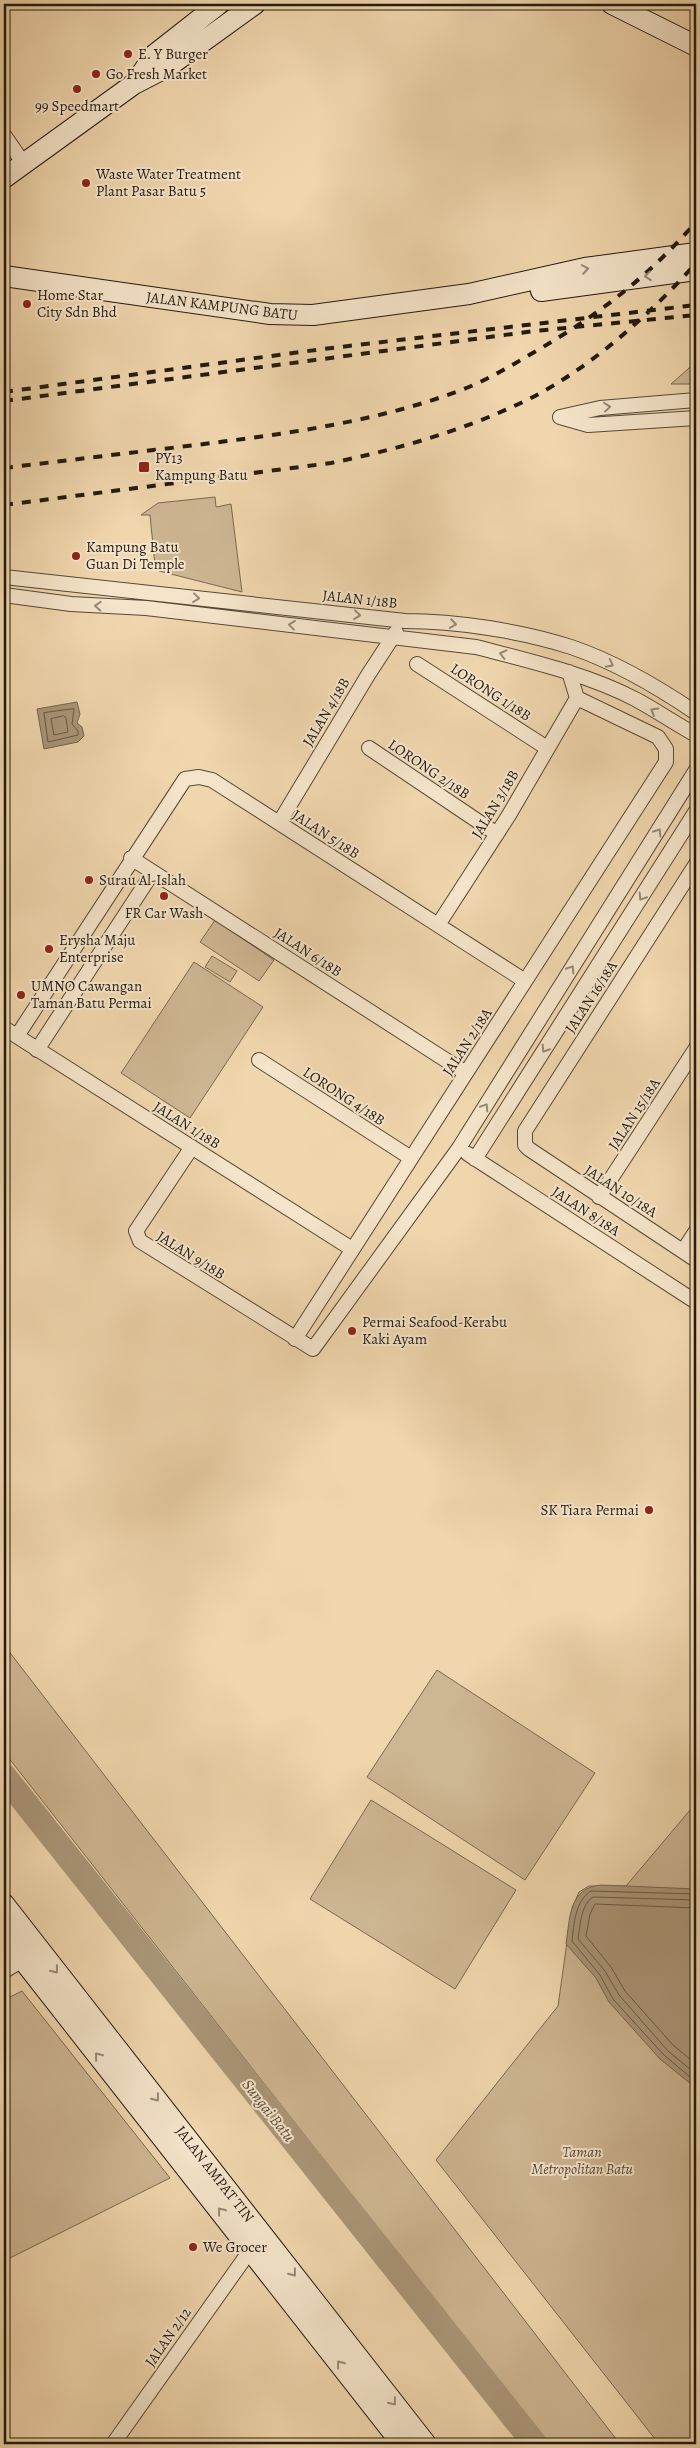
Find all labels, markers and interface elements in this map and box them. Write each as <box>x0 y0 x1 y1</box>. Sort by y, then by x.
place label: E. Y Burger <box>138 44 208 64</box>
marker: E. Y Burger <box>122 48 134 60</box>
place label: Go Fresh Market <box>106 64 207 84</box>
marker: Go Fresh Market <box>90 68 102 80</box>
marker: 99 Speedmart <box>71 83 83 95</box>
place label: 99 Speedmart <box>35 96 119 116</box>
place label: Waste Water Treatment Plant Pasar Batu 5 <box>95 164 241 201</box>
marker: Waste Water Treatment Plant Pasar Batu 5 <box>80 177 92 189</box>
one-way arrow <box>581 264 590 274</box>
one-way arrow <box>643 270 651 281</box>
place label: Home Star City Sdn Bhd <box>37 285 118 322</box>
street label: JALAN KAMPUNG BATU <box>145 287 299 325</box>
marker: Home Star City Sdn Bhd <box>21 298 33 310</box>
one-way arrow <box>604 402 612 413</box>
place label: PY13 Kampung Batu <box>155 448 248 485</box>
marker: PY13 Kampung Batu <box>137 460 151 474</box>
place label: Kampung Batu Guan Di Temple <box>86 537 185 574</box>
marker: Kampung Batu Guan Di Temple <box>70 550 82 562</box>
street label: JALAN 1/18B <box>321 585 399 613</box>
one-way arrow <box>192 592 200 603</box>
one-way arrow <box>93 600 101 611</box>
one-way arrow <box>354 610 362 621</box>
one-way arrow <box>449 619 458 629</box>
one-way arrow <box>288 620 296 631</box>
one-way arrow <box>498 649 507 660</box>
street label: LORONG 1/18B <box>447 658 535 726</box>
one-way arrow <box>605 658 614 668</box>
street label: JALAN 4/18B <box>298 674 354 750</box>
one-way arrow <box>651 707 660 717</box>
street label: LORONG 2/18B <box>384 734 474 804</box>
street label: JALAN 3/18B <box>467 766 523 842</box>
street label: JALAN 5/18B <box>288 805 364 863</box>
one-way arrow <box>651 828 661 837</box>
place label: Surau Al-Islah <box>99 870 186 890</box>
marker: Surau Al-Islah <box>83 874 95 886</box>
marker: FR Car Wash <box>158 890 170 902</box>
one-way arrow <box>639 891 648 900</box>
place label: FR Car Wash <box>125 903 203 923</box>
street label: JALAN 6/18B <box>270 923 346 981</box>
place label: Erysha Maju Enterprise <box>59 930 136 967</box>
marker: Erysha Maju Enterprise <box>43 943 55 955</box>
street label: JALAN 16/18A <box>560 957 622 1037</box>
one-way arrow <box>565 965 575 974</box>
place label: UMNO Cawangan Taman Batu Permai <box>31 976 152 1013</box>
marker: UMNO Cawangan Taman Batu Permai <box>15 989 27 1001</box>
street label: JALAN 2/18A <box>438 1004 497 1080</box>
one-way arrow <box>542 1043 551 1052</box>
street label: LORONG 4/18B <box>299 1062 389 1130</box>
street label: JALAN 15/18A <box>603 1074 665 1154</box>
street label: JALAN 1/18B <box>150 1097 224 1153</box>
one-way arrow <box>478 1103 488 1112</box>
street label: JALAN 10/18A <box>581 1160 662 1222</box>
street label: JALAN 8/18A <box>548 1182 624 1241</box>
street label: JALAN 9/18B <box>153 1226 229 1284</box>
place label: Permai Seafood-Kerabu Kaki Ayam <box>362 1312 508 1349</box>
marker: Permai Seafood-Kerabu Kaki Ayam <box>346 1325 358 1337</box>
place label: SK Tiara Permai <box>540 1500 639 1520</box>
marker: SK Tiara Permai <box>643 1504 655 1516</box>
one-way arrow <box>50 1964 58 1973</box>
one-way arrow <box>95 2053 104 2062</box>
water label: Sungai Batu <box>237 2075 300 2147</box>
one-way arrow <box>150 2092 159 2101</box>
street label: JALAN AMPAT TIN <box>171 2122 259 2227</box>
park label: Taman Metropolitan Batu <box>531 2142 633 2179</box>
one-way arrow <box>217 2208 226 2217</box>
place label: We Grocer <box>202 2237 267 2257</box>
marker: We Grocer <box>187 2241 199 2253</box>
one-way arrow <box>287 2267 296 2277</box>
street label: JALAN 2/12 <box>140 2303 196 2371</box>
one-way arrow <box>337 2361 345 2370</box>
one-way arrow <box>387 2396 396 2405</box>

